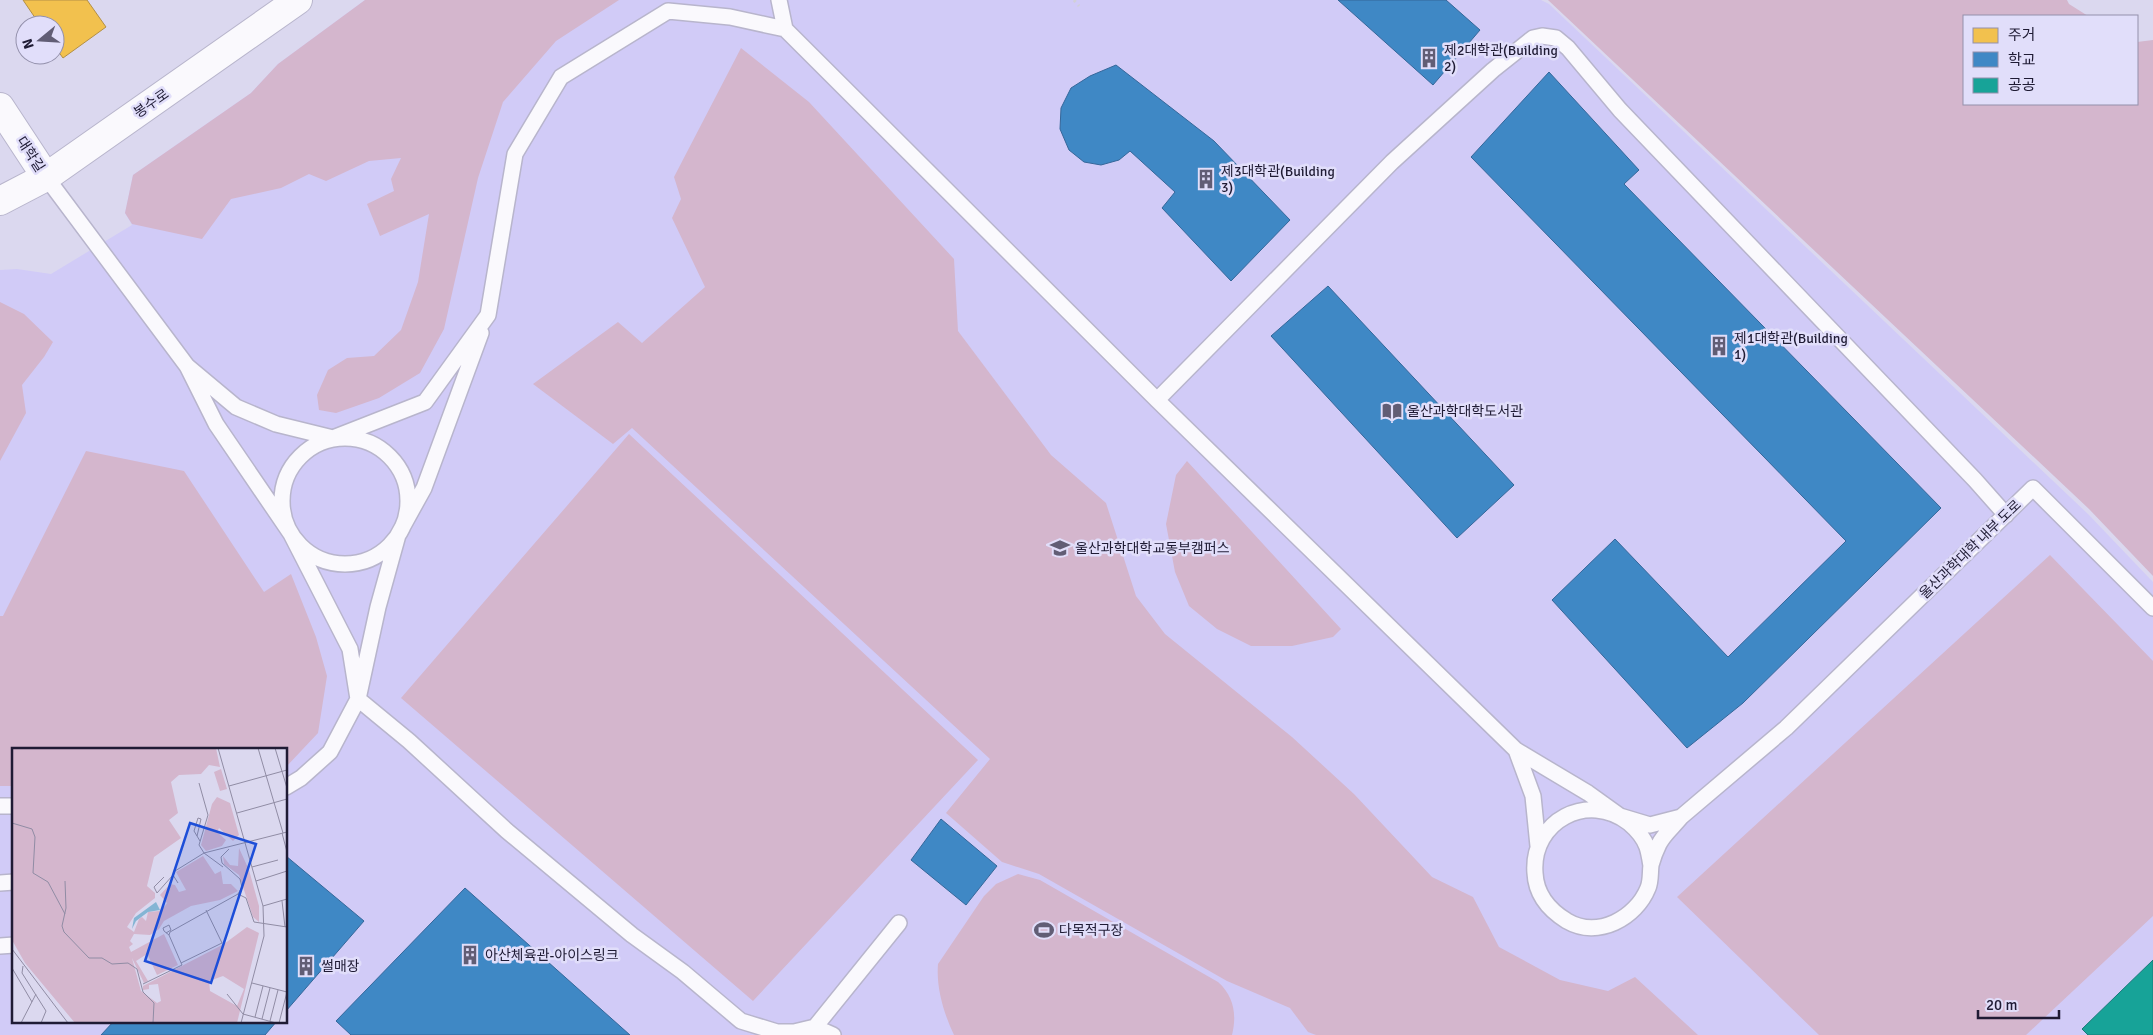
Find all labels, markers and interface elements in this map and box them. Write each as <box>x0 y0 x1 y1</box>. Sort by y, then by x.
north arrow <box>15 15 65 65</box>
legend <box>1963 15 2138 105</box>
text: 주거 <box>2008 26 2036 44</box>
text: N <box>19 37 38 51</box>
place label: 제2대학관(Building 2) <box>1444 42 1558 75</box>
building icon: 제2대학관(Building 2) <box>1418 47 1440 69</box>
text: 학교 <box>2008 51 2036 69</box>
text: 공공 <box>2008 76 2036 94</box>
street label: 봉수로 <box>131 85 172 121</box>
street label: 대학길 <box>13 133 48 175</box>
place label: 제3대학관(Building 3) <box>1221 163 1335 196</box>
building icon: 제3대학관(Building 3) <box>1195 168 1217 190</box>
place label: 제1대학관(Building 1) <box>1734 330 1848 363</box>
building icon: 제1대학관(Building 1) <box>1708 335 1730 357</box>
library icon: 울산과학대학도서관 <box>1381 400 1403 422</box>
place label: 울산과학대학도서관 <box>1407 403 1523 420</box>
street label: 울산과학대학 내부 도로 <box>1916 496 2025 602</box>
school or university icon: 울산과학대학교동부캠퍼스 <box>1049 537 1071 559</box>
place label: 울산과학대학교동부캠퍼스 <box>1075 540 1230 557</box>
inset map <box>12 748 288 1022</box>
sports icon: 다목적구장 <box>1033 919 1055 941</box>
place label: 다목적구장 <box>1059 922 1124 939</box>
building icon: 아산체육관-아이스링크 <box>459 944 481 966</box>
place label: 아산체육관-아이스링크 <box>485 947 619 964</box>
building icon: 썰매장 <box>295 955 317 977</box>
place label: 썰매장 <box>321 958 360 975</box>
scale bar <box>1978 988 2059 1020</box>
text: 20 m <box>1986 996 2017 1014</box>

